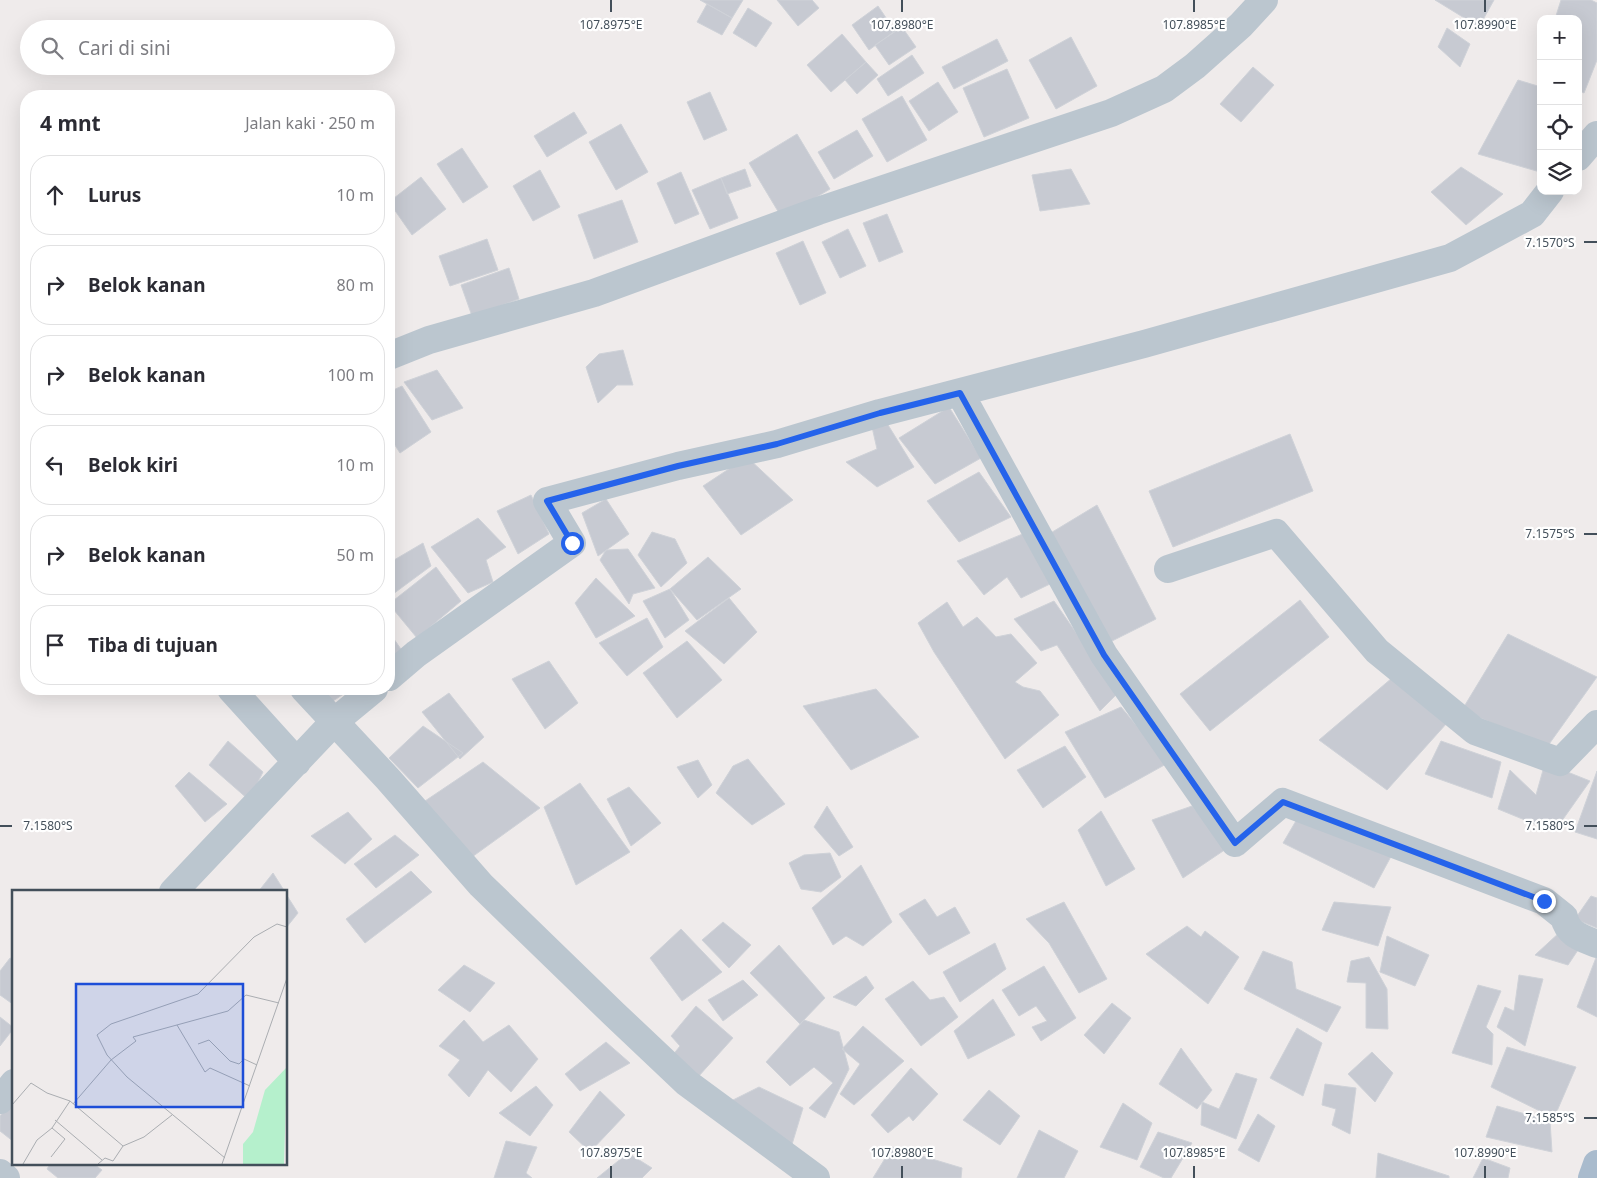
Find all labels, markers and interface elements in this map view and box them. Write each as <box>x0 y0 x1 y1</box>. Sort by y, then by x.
map controls <box>1537 15 1582 195</box>
button: + <box>1537 15 1582 60</box>
text: 107.8975°E <box>579 16 643 33</box>
text: 107.8980°E <box>870 16 934 33</box>
text: 107.8985°E <box>1162 16 1226 33</box>
text: 107.8990°E <box>1453 16 1517 33</box>
search box <box>20 20 395 75</box>
icon: search <box>38 34 66 62</box>
text: Cari di sini <box>78 35 171 61</box>
button: − <box>1537 60 1582 105</box>
button: locate <box>1537 105 1582 150</box>
text: 4 mnt <box>40 109 101 137</box>
text: Jalan kaki · 250 m <box>245 112 375 134</box>
button: layers <box>1537 150 1582 195</box>
icon: ahead <box>41 181 69 209</box>
text: Lurus <box>88 182 141 208</box>
text: 10 m <box>337 184 374 206</box>
text: 7.1570°S <box>1525 234 1575 251</box>
icon: right <box>41 271 69 299</box>
text: Belok kanan <box>88 272 205 298</box>
text: 80 m <box>337 274 374 296</box>
icon: right <box>41 361 69 389</box>
text: Belok kanan <box>88 362 205 388</box>
text: 100 m <box>327 364 374 386</box>
icon: left <box>41 451 69 479</box>
text: Belok kiri <box>88 452 178 478</box>
text: 10 m <box>337 454 374 476</box>
text: 7.1575°S <box>1525 525 1575 542</box>
route start <box>561 532 584 555</box>
icon: right <box>41 541 69 569</box>
text: Belok kanan <box>88 542 205 568</box>
text: 50 m <box>337 544 374 566</box>
icon: arrive <box>41 631 69 659</box>
text: Tiba di tujuan <box>88 632 218 658</box>
text: 7.1580°S <box>23 817 73 834</box>
text: 7.1580°S <box>1525 817 1575 834</box>
inset map <box>12 890 288 1166</box>
route end <box>1533 890 1556 913</box>
text: 7.1585°S <box>1525 1109 1575 1126</box>
text: 107.8975°E <box>579 1144 643 1161</box>
text: 107.8980°E <box>870 1144 934 1161</box>
text: 107.8985°E <box>1162 1144 1226 1161</box>
text: 107.8990°E <box>1453 1144 1517 1161</box>

